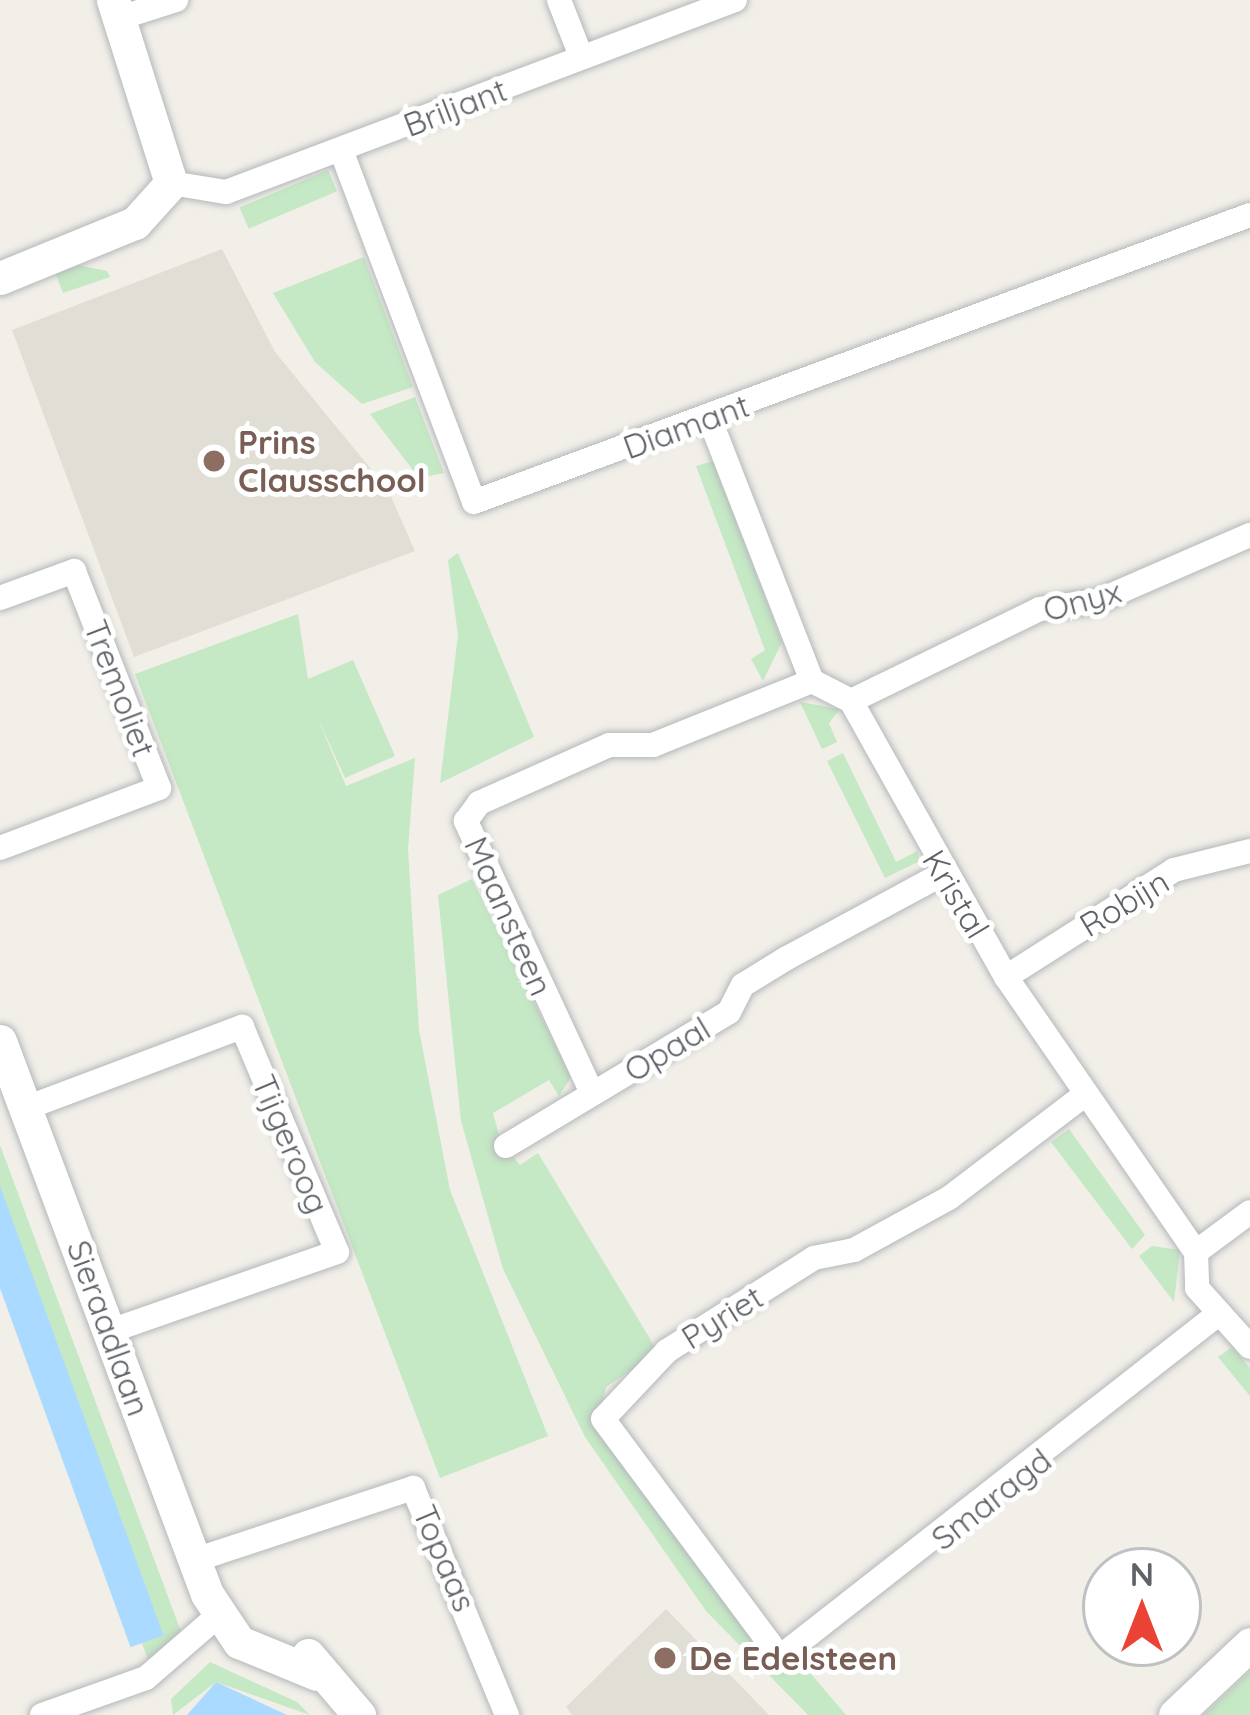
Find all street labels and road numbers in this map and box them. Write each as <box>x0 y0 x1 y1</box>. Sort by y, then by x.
street label: Briljant <box>398 69 512 145</box>
street label: Diamant <box>618 385 754 467</box>
street label: Onyx <box>1039 571 1125 629</box>
street label: Tremoliet <box>76 614 164 762</box>
street label: Maansteen <box>456 830 562 1002</box>
street label: Kristal <box>914 843 998 945</box>
street label: Robijn <box>1072 861 1176 945</box>
street label: Opaal <box>617 1008 717 1090</box>
street label: Tijgeroog <box>244 1069 338 1219</box>
street label: Sieraadlaan <box>59 1235 159 1421</box>
street label: Pyriet <box>674 1277 770 1357</box>
street label: Smaragd <box>923 1440 1059 1558</box>
street label: Topaas <box>405 1499 485 1617</box>

